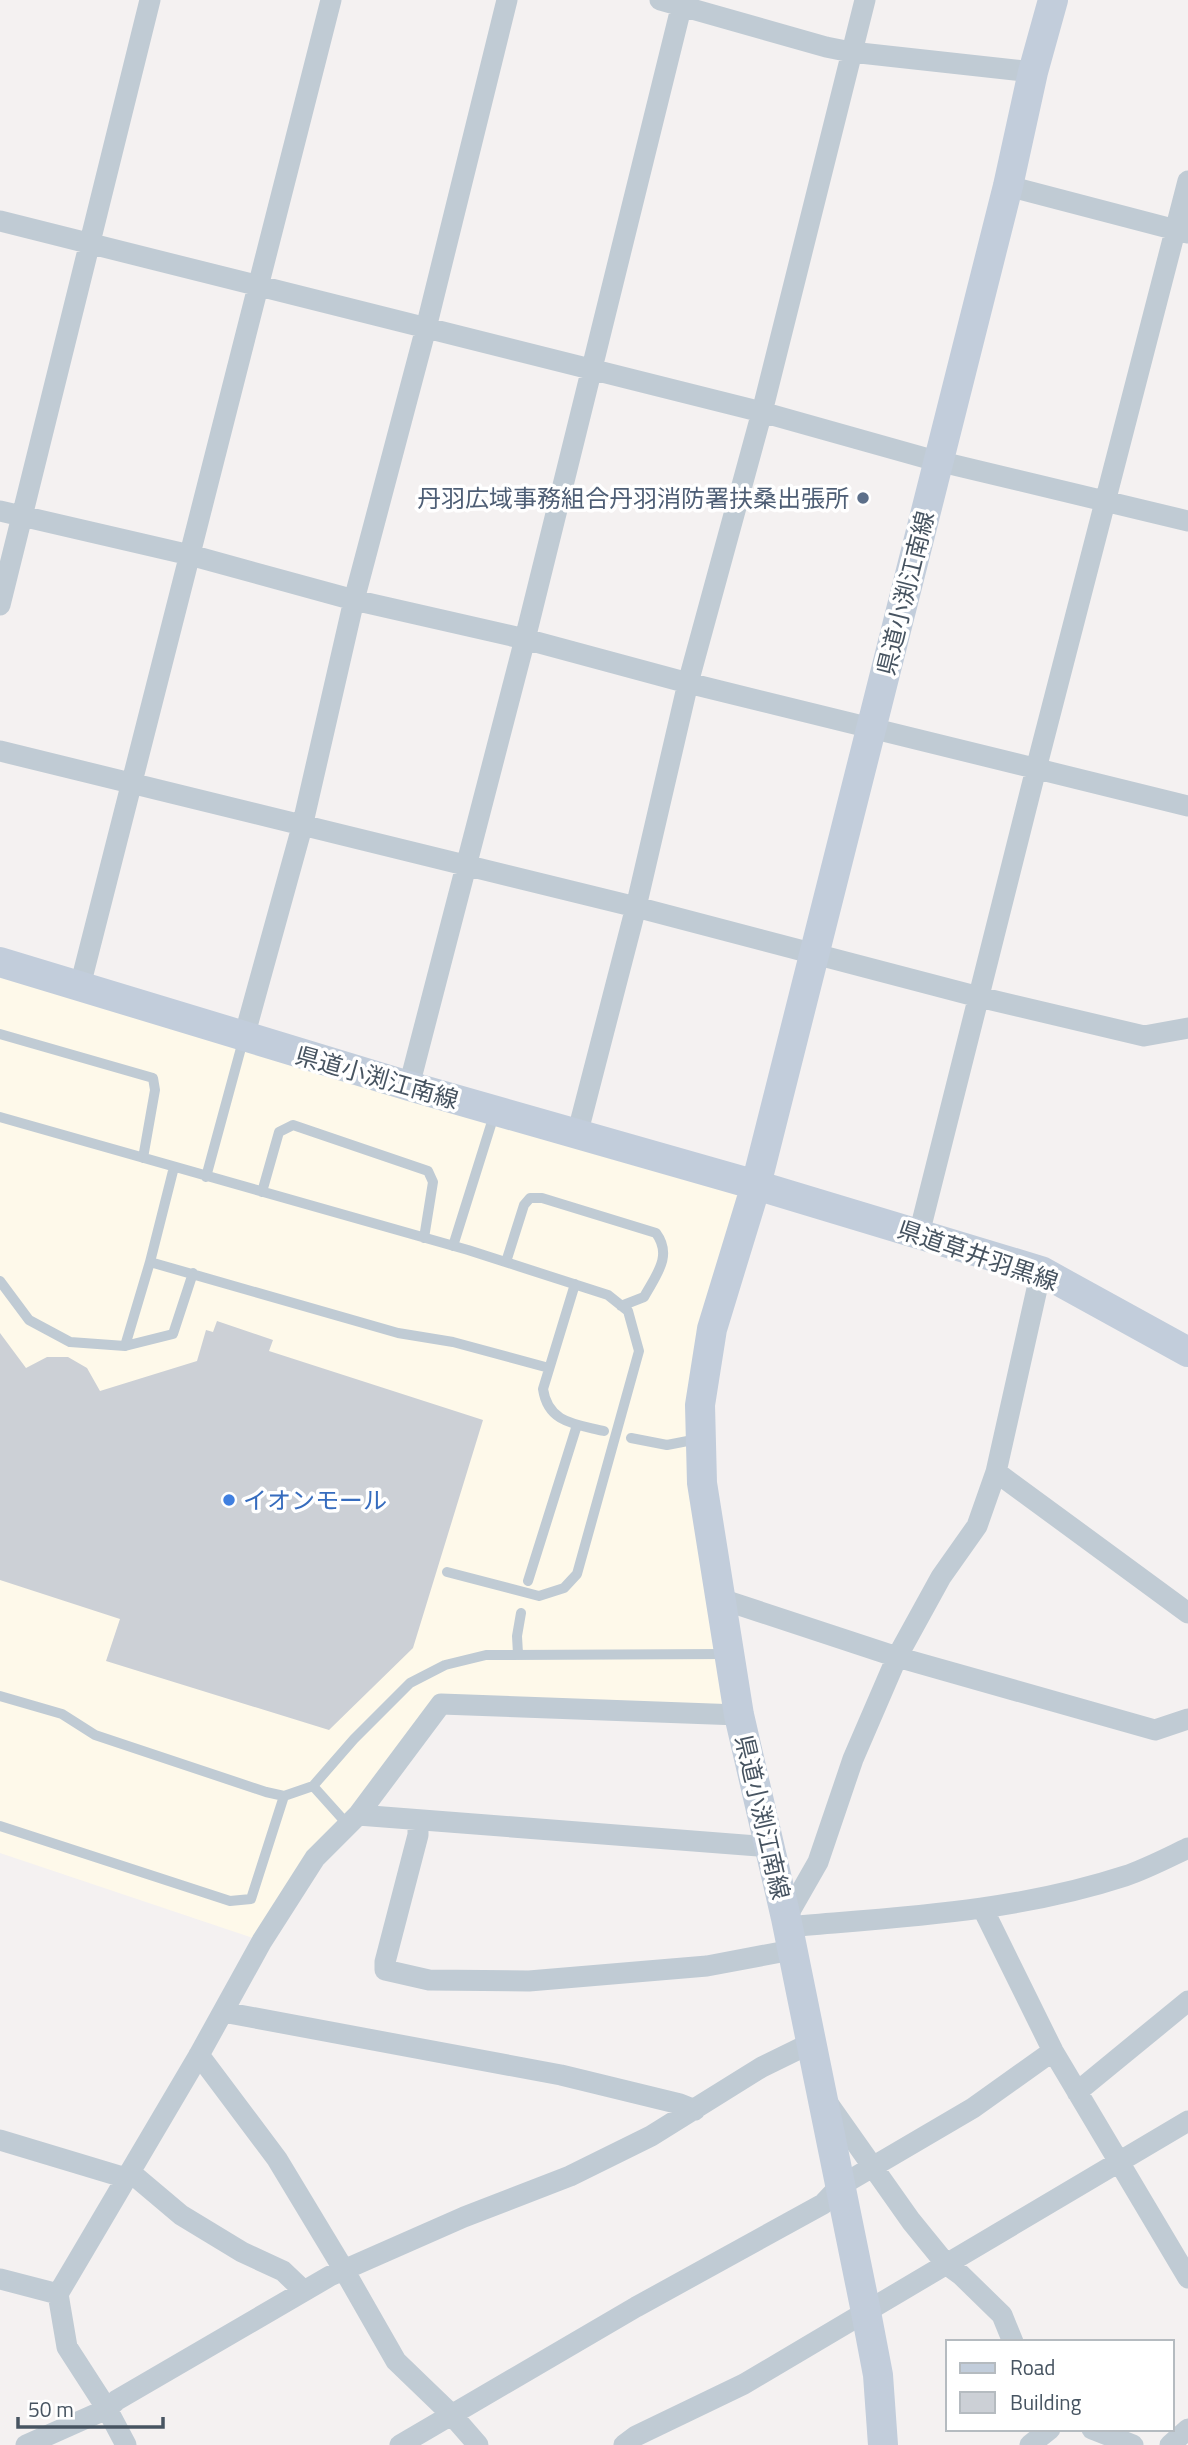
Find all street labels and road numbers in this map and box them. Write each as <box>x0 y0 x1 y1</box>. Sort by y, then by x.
street label: 県道小渕江南線 <box>867 507 943 679</box>
street label: 県道小渕江南線 <box>291 1037 463 1117</box>
street label: 県道草井羽黒線 <box>893 1211 1063 1299</box>
street label: 県道小渕江南線 <box>727 1731 799 1903</box>

